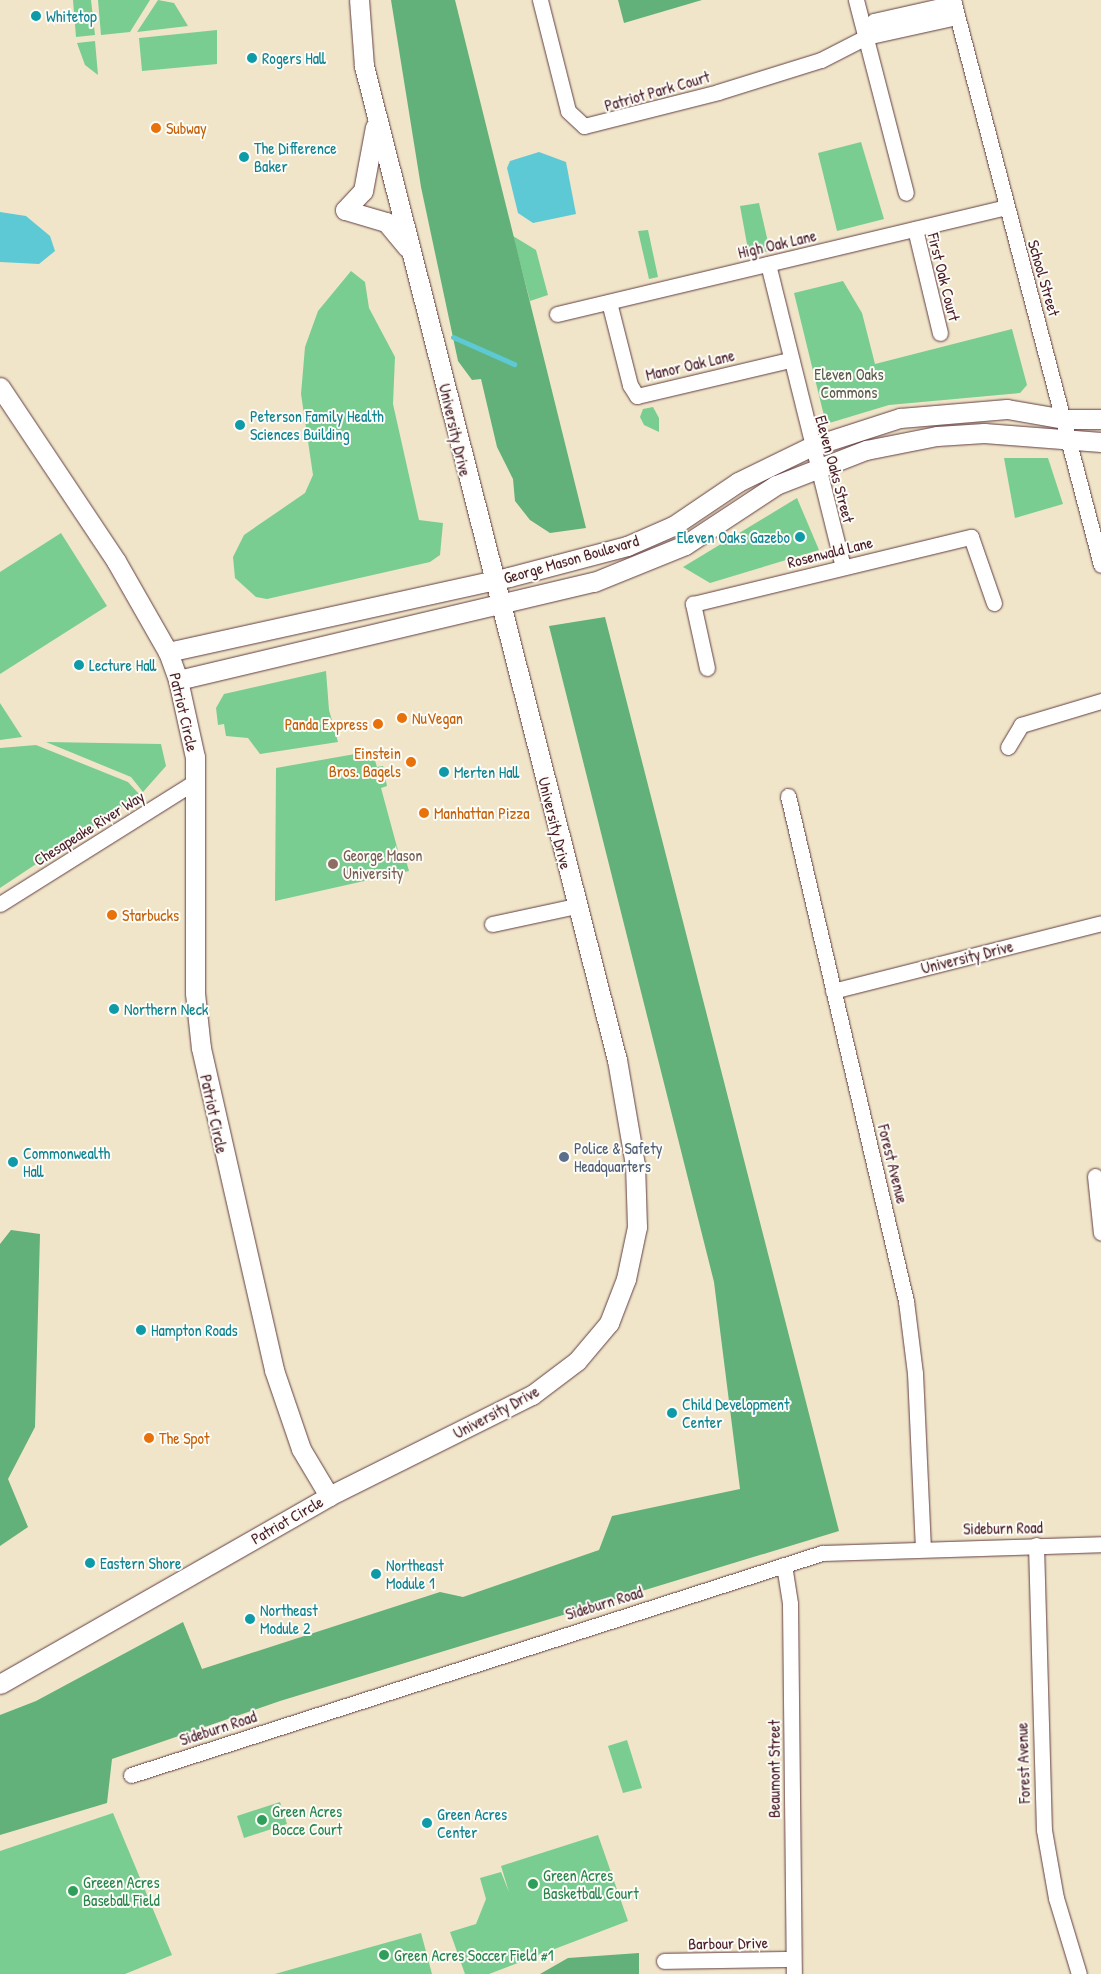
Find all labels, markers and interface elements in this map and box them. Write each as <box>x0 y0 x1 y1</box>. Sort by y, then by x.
place label: Whitetop <box>46 6 97 26</box>
marker: Whitetop <box>30 10 42 22</box>
place label: Rogers Hall <box>262 48 326 68</box>
marker: Rogers Hall <box>246 52 258 64</box>
street label: Patriot Park Court <box>602 67 712 115</box>
place label: Subway <box>166 118 207 138</box>
marker: Subway <box>150 122 162 134</box>
place label: The Difference Baker <box>254 138 337 176</box>
marker: The Difference Baker <box>238 151 250 163</box>
street label: High Oak Lane <box>736 226 818 262</box>
street label: First Oak Court <box>924 231 964 323</box>
street label: School Street <box>1024 238 1064 318</box>
street label: Manor Oak Lane <box>644 345 736 385</box>
park label: Eleven Oaks Commons <box>814 364 884 402</box>
street label: University Drive <box>435 382 475 478</box>
place label: Peterson Family Health Sciences Building <box>250 406 384 444</box>
street label: Eleven Oaks Street <box>811 413 859 525</box>
marker: Peterson Family Health Sciences Building <box>234 419 246 431</box>
place label: Eleven Oaks Gazebo <box>677 527 790 547</box>
street label: George Mason Boulevard <box>501 531 641 587</box>
marker: Eleven Oaks Gazebo <box>794 531 806 543</box>
street label: Rosenwald Lane <box>785 532 875 572</box>
place label: Lecture Hall <box>89 655 156 675</box>
marker: Lecture Hall <box>73 659 85 671</box>
street label: Patriot Circle <box>166 671 202 753</box>
place label: NuVegan <box>412 708 463 728</box>
marker: NuVegan <box>396 712 408 724</box>
place label: Panda Express <box>285 714 368 734</box>
marker: Panda Express <box>372 718 384 730</box>
place label: Einstein Bros. Bagels <box>329 743 401 781</box>
marker: Einstein Bros. Bagels <box>405 756 417 768</box>
place label: Merten Hall <box>454 762 519 782</box>
marker: Merten Hall <box>438 766 450 778</box>
street label: University Drive <box>534 775 576 871</box>
street label: Chesapeake River Way <box>30 786 148 870</box>
place label: Manhattan Pizza <box>434 803 529 823</box>
marker: Manhattan Pizza <box>418 807 430 819</box>
place label: George Mason University <box>343 845 422 883</box>
marker: George Mason University <box>327 858 339 870</box>
place label: Starbucks <box>122 905 179 925</box>
marker: Starbucks <box>106 909 118 921</box>
street label: University Drive <box>919 936 1015 978</box>
place label: Northern Neck <box>124 999 209 1019</box>
marker: Northern Neck <box>108 1003 120 1015</box>
street label: Patriot Circle <box>196 1073 232 1155</box>
street label: Forest Avenue <box>874 1122 912 1206</box>
place label: Police & Safety Headquarters <box>574 1138 662 1176</box>
place label: Commonwealth Hall <box>23 1143 110 1181</box>
marker: Police & Safety Headquarters <box>558 1151 570 1163</box>
marker: Commonwealth Hall <box>7 1156 19 1168</box>
place label: Hampton Roads <box>151 1320 238 1340</box>
marker: Hampton Roads <box>135 1324 147 1336</box>
street label: University Drive <box>450 1381 542 1443</box>
place label: Child Development Center <box>682 1394 790 1432</box>
marker: Child Development Center <box>666 1407 678 1419</box>
place label: The Spot <box>159 1428 209 1448</box>
marker: The Spot <box>143 1432 155 1444</box>
street label: Patriot Circle <box>247 1492 327 1548</box>
street label: Sideburn Road <box>963 1518 1043 1538</box>
place label: Eastern Shore <box>100 1553 181 1573</box>
place label: Northeast Module 1 <box>386 1555 444 1593</box>
marker: Eastern Shore <box>84 1557 96 1569</box>
marker: Northeast Module 1 <box>370 1568 382 1580</box>
street label: Sideburn Road <box>563 1582 645 1624</box>
place label: Northeast Module 2 <box>260 1600 318 1638</box>
marker: Northeast Module 2 <box>244 1613 256 1625</box>
street label: Sideburn Road <box>177 1707 259 1749</box>
street label: Beaumont Street <box>764 1720 784 1818</box>
street label: Forest Avenue <box>1012 1722 1034 1804</box>
place label: Green Acres Bocce Court <box>272 1801 342 1839</box>
place label: Green Acres Center <box>437 1804 507 1842</box>
marker: Green Acres Bocce Court <box>256 1814 268 1826</box>
marker: Green Acres Center <box>421 1817 433 1829</box>
place label: Green Acres Basketball Court <box>543 1865 639 1903</box>
place label: Greeen Acres Baseball Field <box>83 1872 160 1910</box>
marker: Green Acres Basketball Court <box>527 1878 539 1890</box>
marker: Greeen Acres Baseball Field <box>67 1885 79 1897</box>
street label: Barbour Drive <box>688 1933 768 1953</box>
place label: Green Acres Soccer Field #1 <box>394 1945 554 1965</box>
marker: Green Acres Soccer Field #1 <box>378 1949 390 1961</box>

